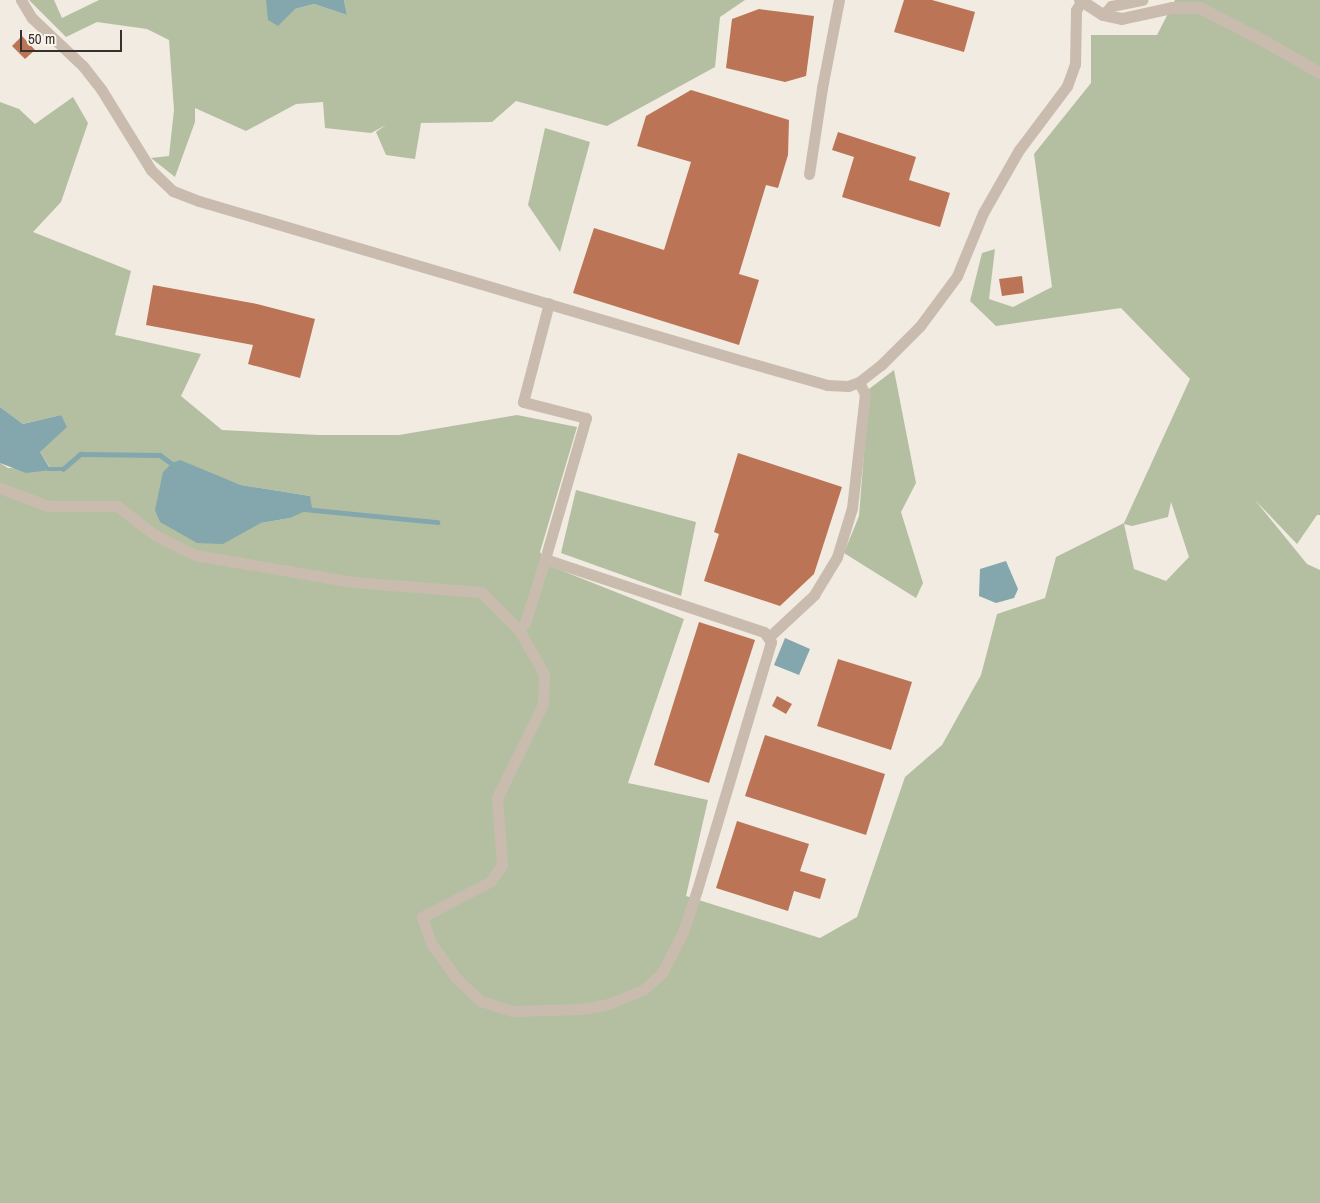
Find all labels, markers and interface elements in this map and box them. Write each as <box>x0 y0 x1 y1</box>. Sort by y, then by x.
scale bar <box>22 20 125 52</box>
text: 50 m <box>28 28 55 49</box>

